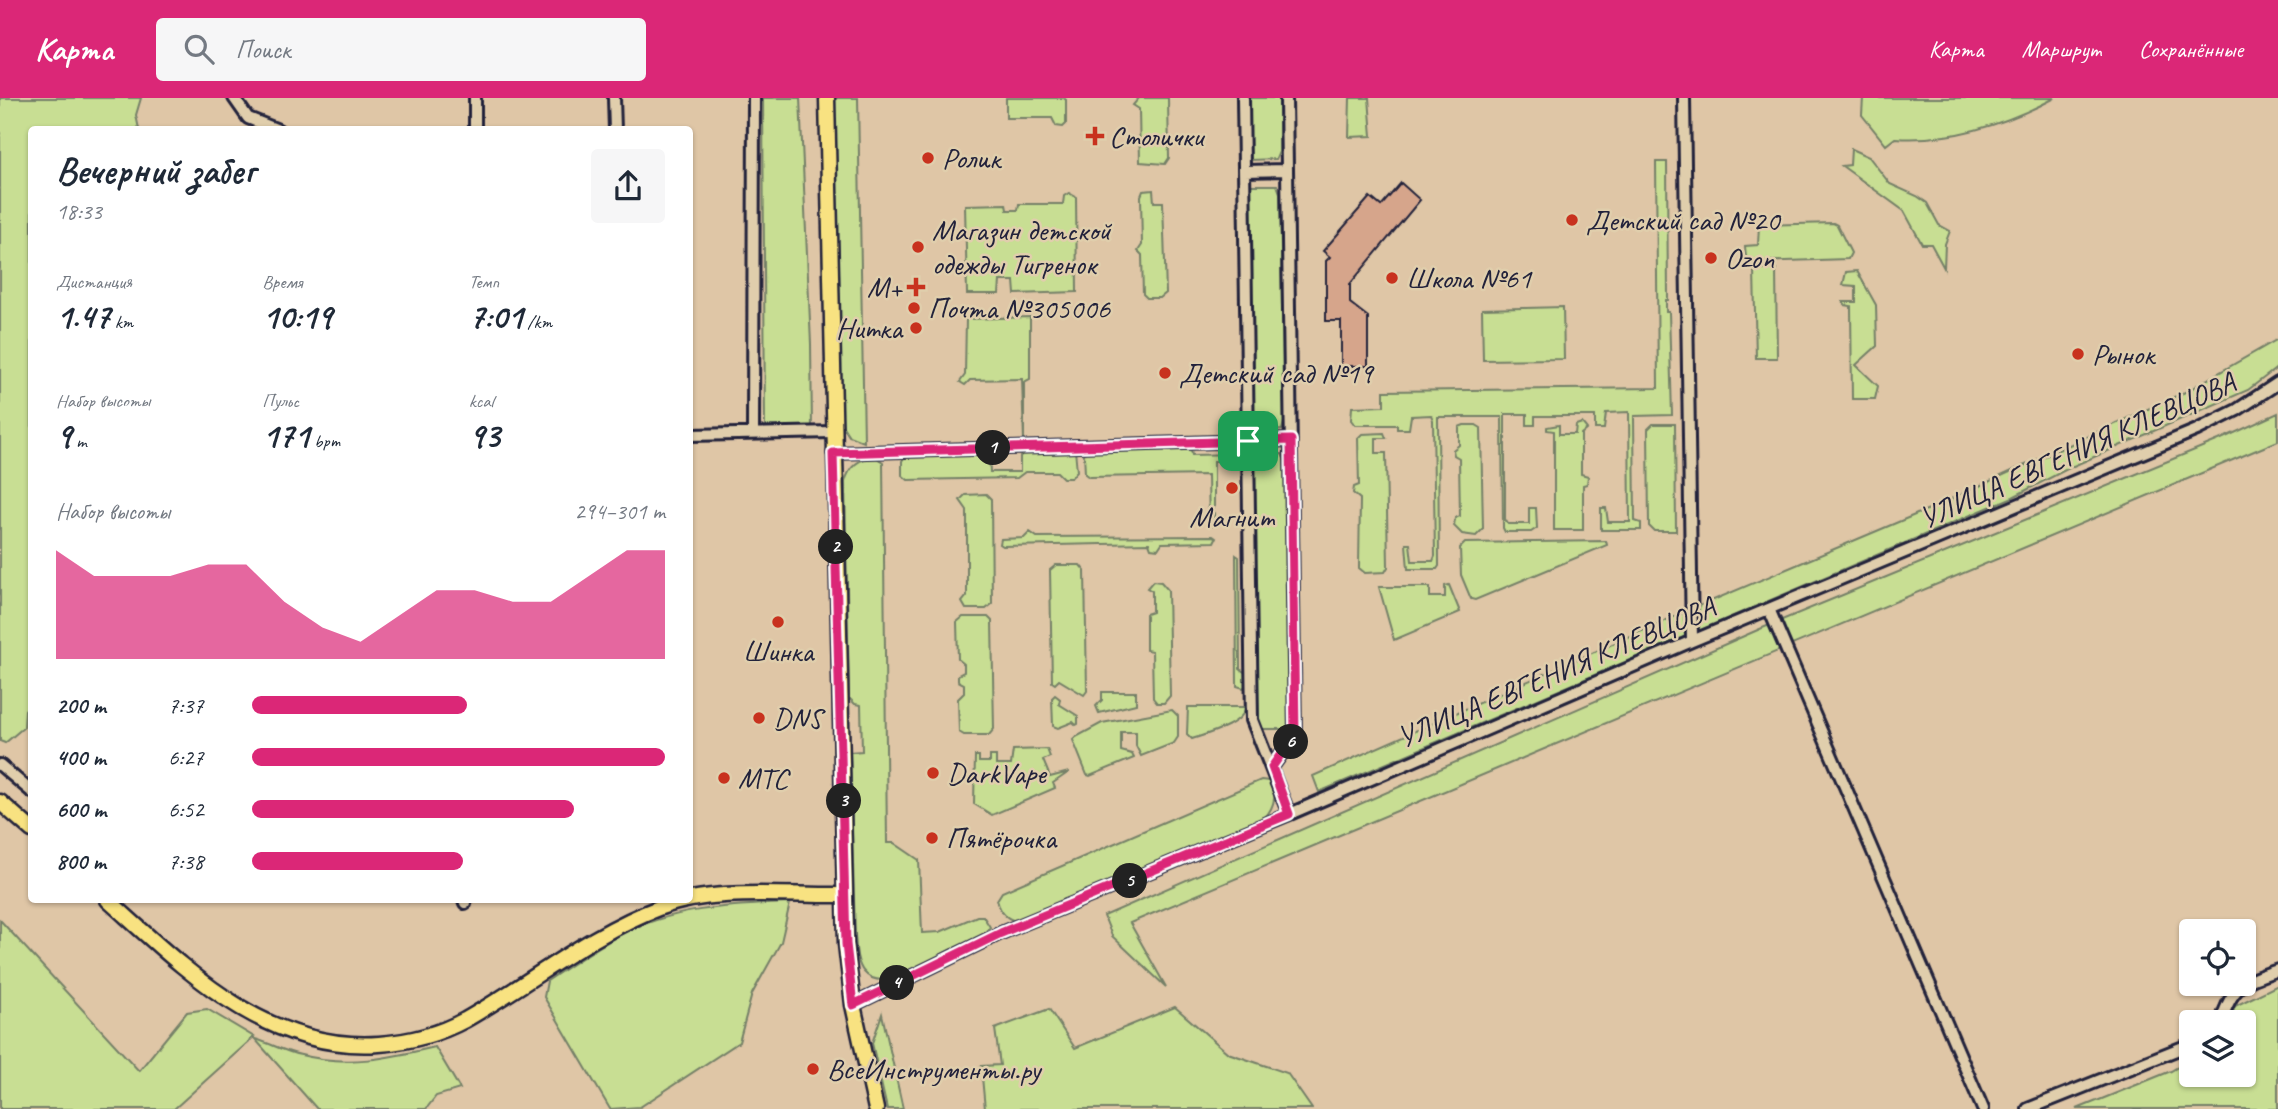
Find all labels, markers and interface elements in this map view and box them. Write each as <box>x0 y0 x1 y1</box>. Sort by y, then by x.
search box <box>156 18 646 81</box>
text: Карта <box>35 28 114 70</box>
icon: search <box>180 30 218 68</box>
text: Поиск <box>236 33 290 66</box>
text: Карта <box>1929 34 1984 64</box>
text: Маршрут <box>2022 34 2101 64</box>
text: Сохранённые <box>2139 34 2243 64</box>
place label: Столички <box>1109 117 1205 155</box>
marker: Столички <box>1087 128 1103 144</box>
place label: Ролик <box>942 139 1002 177</box>
text: Вечерний забег <box>56 147 255 194</box>
button: share <box>591 149 665 223</box>
marker: Ролик <box>920 150 936 166</box>
text: 18:33 <box>56 197 102 226</box>
place label: Детский сад №20 <box>1586 201 1782 239</box>
place label: Магазин детской одежды Тигренок <box>932 211 1112 283</box>
marker: Детский сад №20 <box>1564 212 1580 228</box>
marker: Магазин детской одежды Тигренок <box>910 239 926 255</box>
place label: Ozon <box>1725 239 1775 277</box>
marker: Ozon <box>1703 250 1719 266</box>
place label: Школа №61 <box>1406 259 1533 297</box>
place label: М+ <box>867 268 904 306</box>
text: Дистанция <box>56 270 132 294</box>
text: Время <box>262 270 302 294</box>
text: Темп <box>469 270 499 294</box>
marker: Школа №61 <box>1384 270 1400 286</box>
marker: М+ <box>908 279 924 295</box>
place label: Почта №305006 <box>928 289 1111 327</box>
text: 1.47 <box>56 294 110 339</box>
text: 10:19 <box>262 294 332 339</box>
text: 7:01 <box>469 294 523 339</box>
marker: Почта №305006 <box>906 300 922 316</box>
place label: Нитка <box>836 309 904 347</box>
text: km <box>110 310 133 334</box>
text: /km <box>523 310 552 334</box>
marker: Нитка <box>908 320 924 336</box>
place label: Рынок <box>2092 335 2156 373</box>
marker: Рынок <box>2070 346 2086 362</box>
place label: Детский сад №19 <box>1179 354 1375 392</box>
street label: УЛИЦА ЕВГЕНИЯ КЛЕВЦОВА <box>1913 362 2243 537</box>
marker: Детский сад №19 <box>1157 365 1173 381</box>
text: Набор высоты <box>56 389 150 413</box>
text: Пульс <box>262 389 299 413</box>
text: kcal <box>469 389 494 413</box>
pin <box>1218 411 1278 471</box>
text: 9 <box>56 413 71 458</box>
text: 171 <box>262 413 309 458</box>
text: 93 <box>469 413 500 458</box>
icon: arrive <box>1229 422 1267 460</box>
text: m <box>71 429 87 453</box>
text: bpm <box>309 429 340 453</box>
pin: 1 <box>976 430 1010 466</box>
text: 1 <box>988 435 997 459</box>
marker: Магнит <box>1224 480 1240 496</box>
text: Набор высоты <box>56 497 170 526</box>
text: 294–301 m <box>574 497 665 526</box>
place label: Магнит <box>1189 498 1276 536</box>
pin: 2 <box>818 530 854 564</box>
text: 2 <box>831 534 840 558</box>
street label: УЛИЦА ЕВГЕНИЯ КЛЕВЦОВА <box>1391 587 1723 756</box>
marker: Шинка <box>770 614 786 630</box>
place label: Шинка <box>743 632 815 670</box>
text: 200 m <box>56 691 106 720</box>
text: 7:37 <box>168 691 204 720</box>
place label: DNS <box>773 699 826 737</box>
marker: DNS <box>751 710 767 726</box>
pin: 6 <box>1274 724 1308 760</box>
text: 6 <box>1286 729 1295 753</box>
text: 400 m <box>56 743 106 772</box>
text: 6:27 <box>168 743 204 772</box>
place label: DarkVape <box>947 754 1048 792</box>
place label: МТС <box>738 759 791 797</box>
marker: DarkVape <box>925 765 941 781</box>
marker: МТС <box>716 770 732 786</box>
pin: 3 <box>826 784 862 818</box>
text: 3 <box>839 788 848 812</box>
text: 600 m <box>56 795 106 824</box>
text: 6:52 <box>168 795 204 824</box>
place label: Пятёрочка <box>946 819 1058 857</box>
marker: Пятёрочка <box>924 830 940 846</box>
text: 800 m <box>56 847 106 876</box>
text: 7:38 <box>168 847 204 876</box>
pin: 5 <box>1112 864 1148 898</box>
text: 5 <box>1125 868 1134 892</box>
map controls <box>2179 919 2256 1087</box>
button: locate <box>2179 919 2256 996</box>
pin: 4 <box>880 966 914 1001</box>
text: 4 <box>892 970 901 994</box>
button: layers <box>2179 1010 2256 1087</box>
place label: ВсеИнструменты.ру <box>827 1050 1043 1088</box>
marker: ВсеИнструменты.ру <box>805 1061 821 1077</box>

